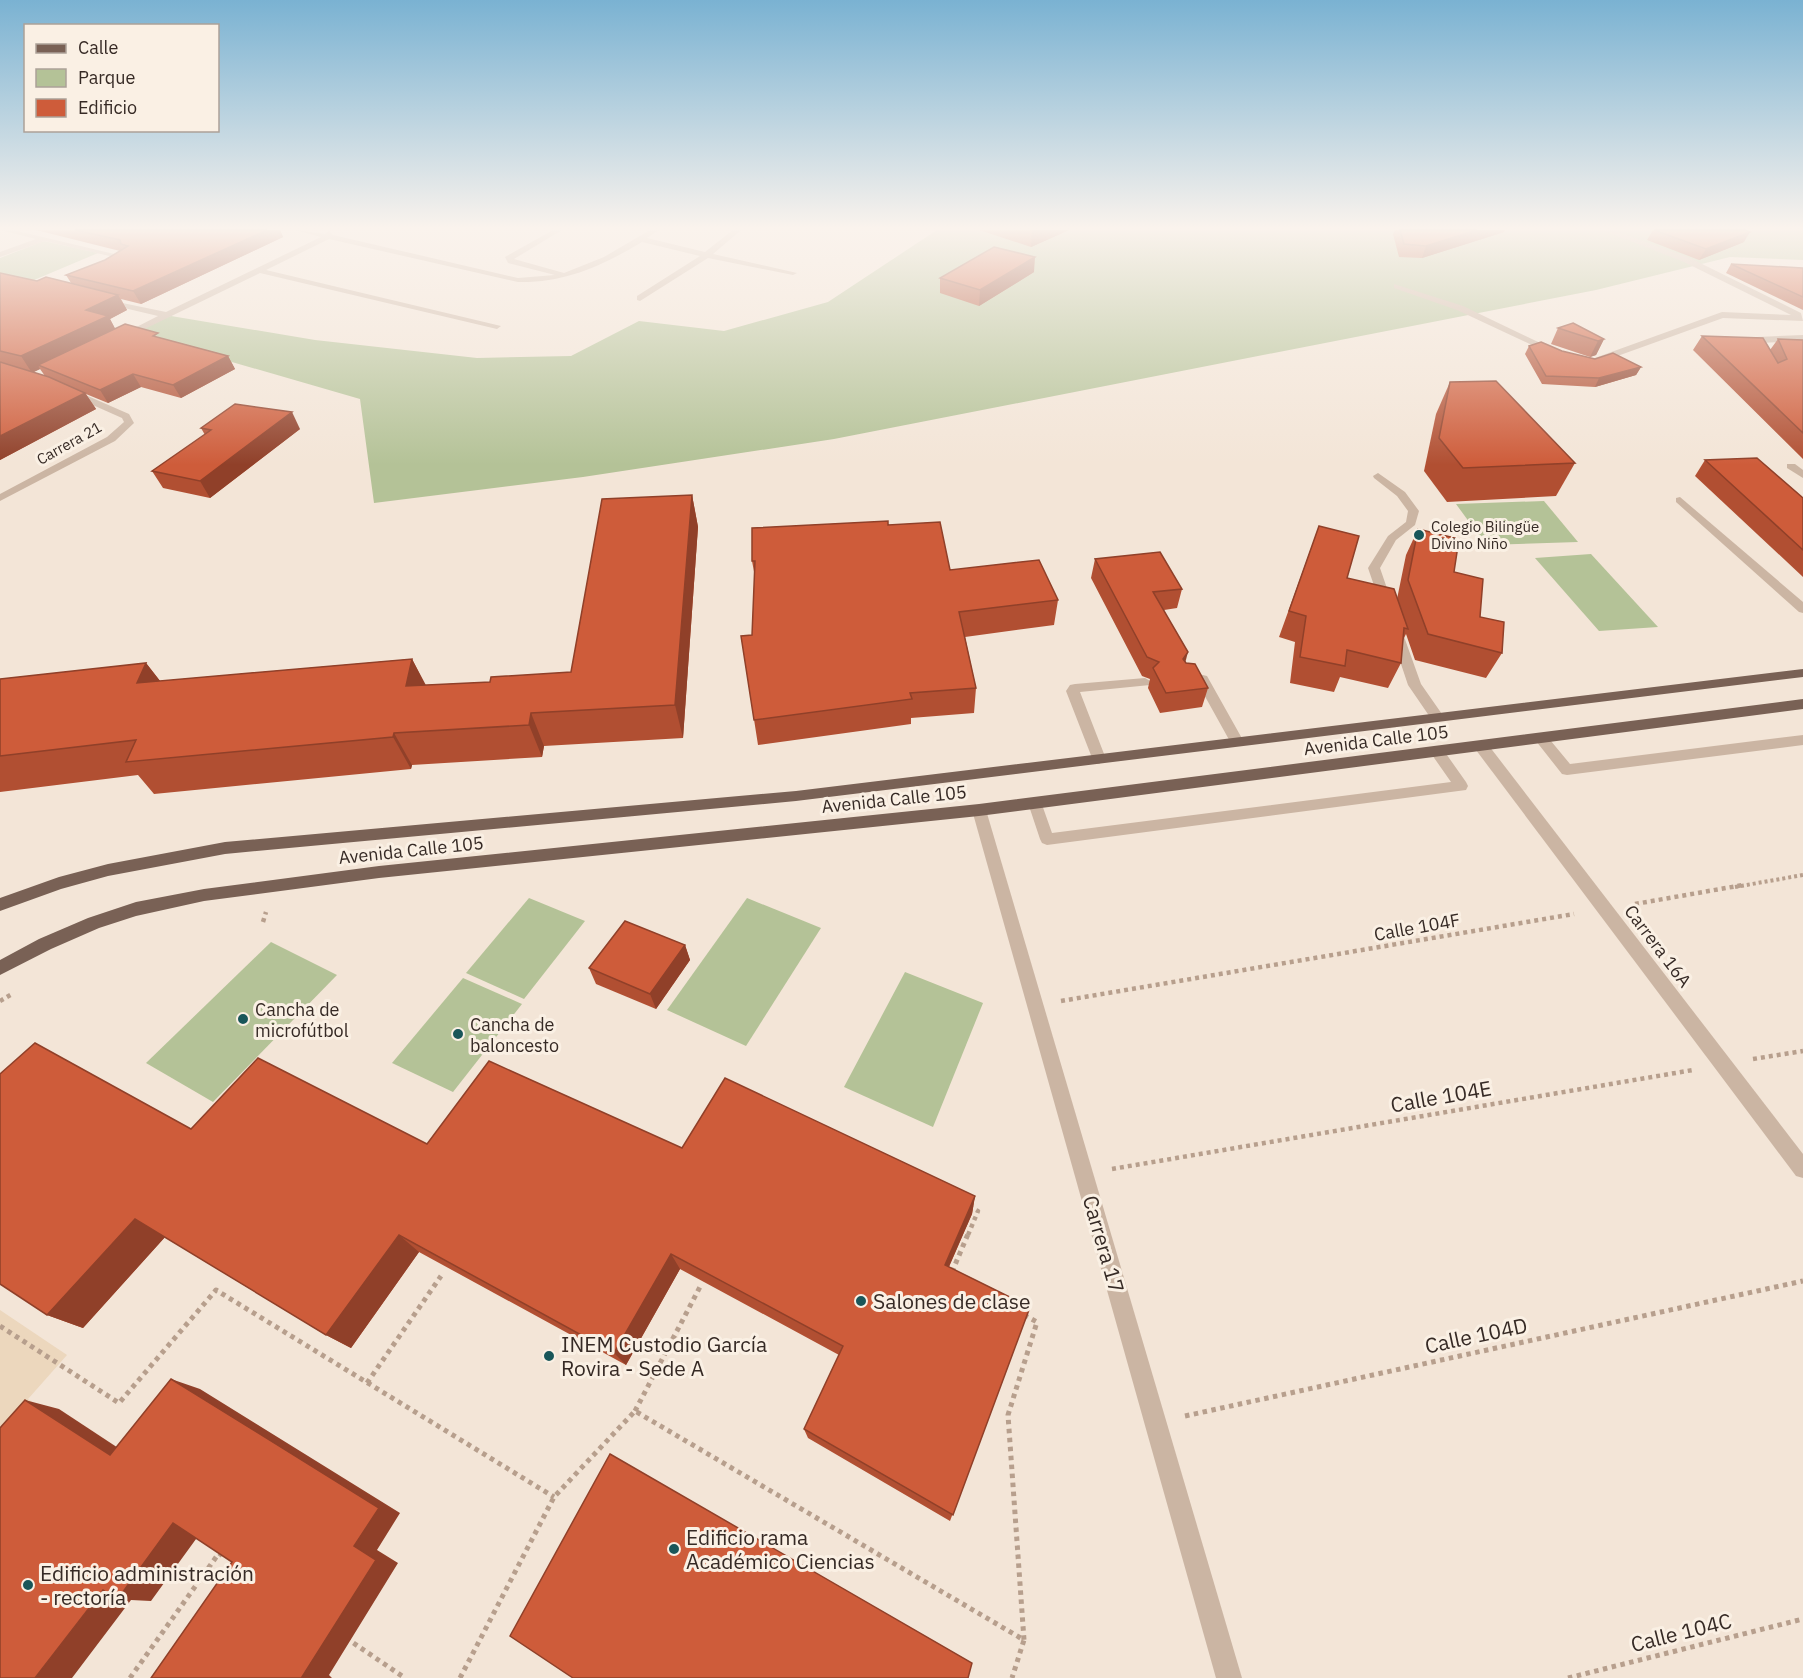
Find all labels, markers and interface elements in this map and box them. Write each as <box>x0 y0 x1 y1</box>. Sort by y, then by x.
legend <box>24 24 219 132</box>
text: Calle <box>78 36 118 59</box>
text: Parque <box>78 66 136 89</box>
text: Edificio <box>78 96 137 119</box>
street label: Carrera 21 <box>33 417 105 469</box>
place label: Colegio Bilingüe Divino Niño <box>1431 517 1539 553</box>
marker: Colegio Bilingüe Divino Niño <box>1412 528 1426 542</box>
street label: Avenida Calle 105 <box>1302 720 1450 760</box>
street label: Avenida Calle 105 <box>820 780 968 818</box>
street label: Avenida Calle 105 <box>337 831 485 869</box>
street label: Carrera 16A <box>1620 900 1697 992</box>
street label: Calle 104F <box>1372 908 1462 946</box>
place label: Cancha de microfútbol <box>255 998 349 1042</box>
marker: Cancha de microfútbol <box>236 1012 250 1026</box>
place label: Cancha de baloncesto <box>470 1013 559 1057</box>
marker: Cancha de baloncesto <box>451 1027 465 1041</box>
street label: Calle 104E <box>1388 1073 1494 1119</box>
street label: Carrera 17 <box>1077 1192 1131 1296</box>
place label: Salones de clase <box>873 1287 1030 1315</box>
marker: Salones de clase <box>854 1294 868 1308</box>
street label: Calle 104D <box>1422 1310 1530 1360</box>
place label: INEM Custodio García Rovira - Sede A <box>561 1330 767 1382</box>
marker: INEM Custodio García Rovira - Sede A <box>542 1349 556 1363</box>
place label: Edificio rama Académico Ciencias <box>686 1523 875 1575</box>
marker: Edificio rama Académico Ciencias <box>667 1542 681 1556</box>
place label: Edificio administración - rectoría <box>40 1559 254 1611</box>
marker: Edificio administración - rectoría <box>21 1578 35 1592</box>
street label: Calle 104C <box>1628 1606 1734 1658</box>

